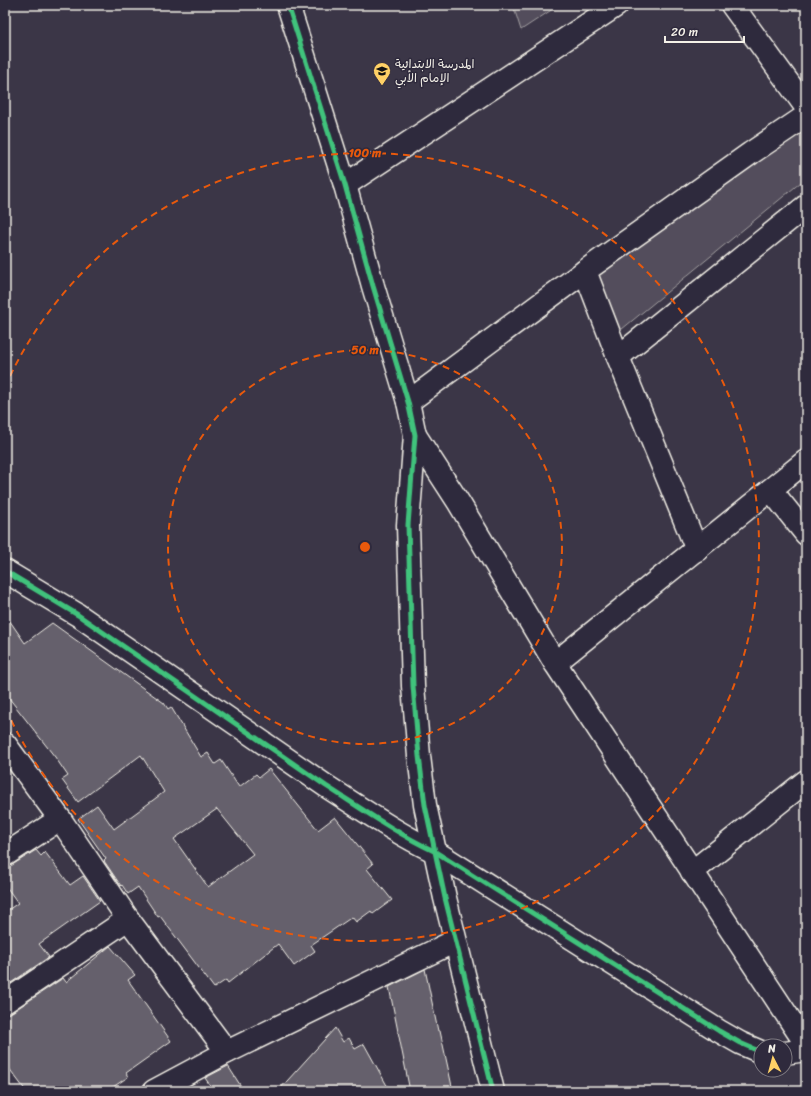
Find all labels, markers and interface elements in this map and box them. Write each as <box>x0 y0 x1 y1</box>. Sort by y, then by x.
scale bar <box>665 18 744 44</box>
text: 20 m <box>671 21 698 43</box>
place label: المدرسة الابتدائية الإمام الأبي <box>395 53 474 89</box>
school or university icon: المدرسة الابتدائية الإمام الأبي <box>372 61 392 86</box>
text: 100 m <box>349 142 382 164</box>
text: 50 m <box>351 339 379 361</box>
centre of rings <box>358 540 372 554</box>
north arrow <box>753 1038 793 1078</box>
text: N <box>766 1039 777 1059</box>

